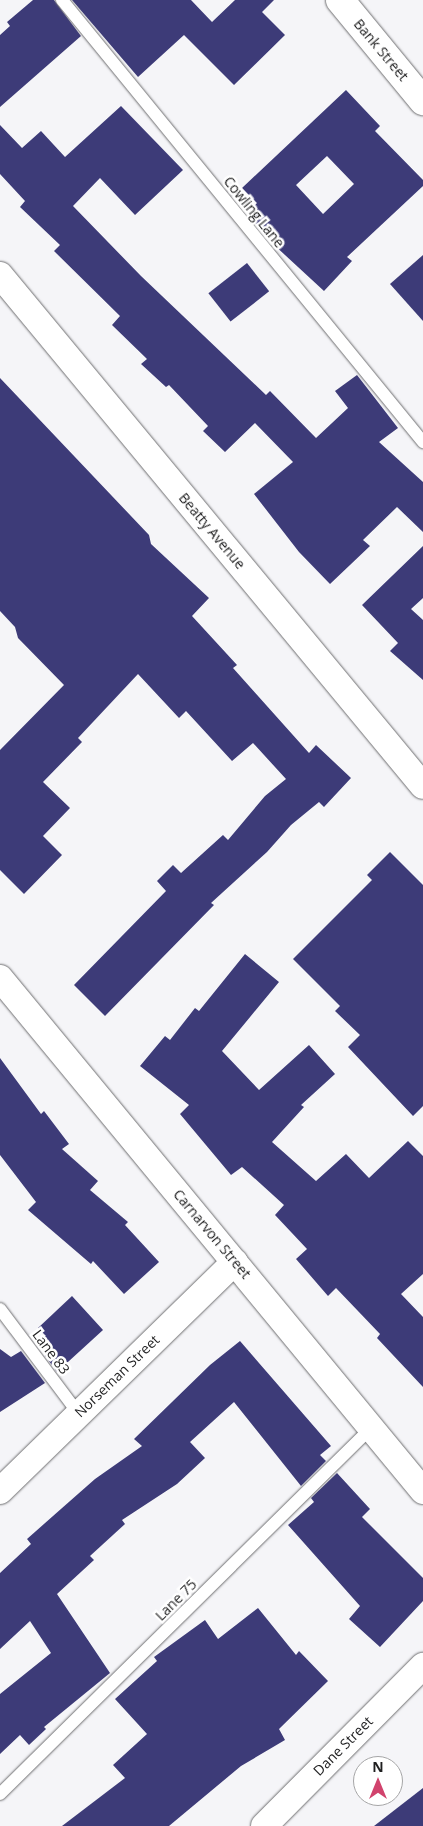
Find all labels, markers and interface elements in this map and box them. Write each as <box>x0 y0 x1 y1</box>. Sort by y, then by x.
street label: Bank Street <box>350 16 412 84</box>
street label: Cowling Lane <box>220 173 288 251</box>
street label: Beatty Avenue <box>175 490 249 572</box>
street label: Carnarvon Street <box>170 1186 254 1282</box>
street label: Lane 83 <box>29 1327 73 1377</box>
street label: Norseman Street <box>71 1331 163 1421</box>
street label: Lane 75 <box>152 1576 200 1624</box>
street label: Dane Street <box>310 1713 376 1779</box>
north arrow <box>353 1756 403 1806</box>
text: N <box>372 1757 384 1776</box>

